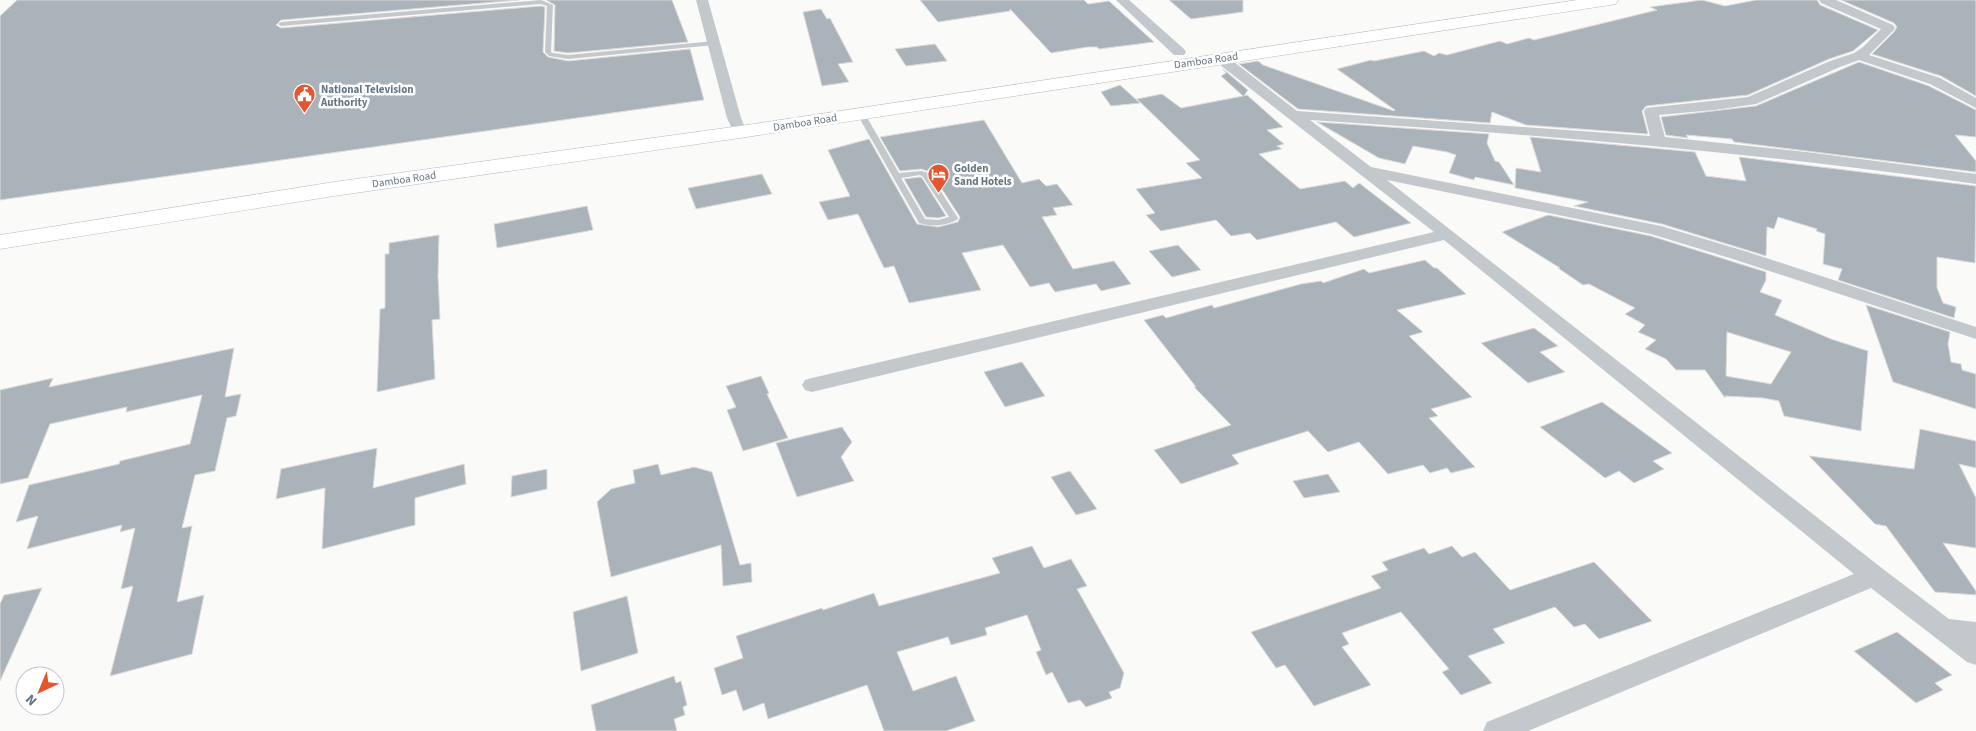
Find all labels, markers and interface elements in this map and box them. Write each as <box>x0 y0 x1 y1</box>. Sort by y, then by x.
street label: Damboa Road <box>1173 49 1239 72</box>
place label: National Television Authority <box>320 82 414 110</box>
public building icon: National Television Authority <box>293 83 317 114</box>
street label: Damboa Road <box>772 110 838 135</box>
place label: Golden Sand Hotels <box>954 161 1012 189</box>
hotel icon: Golden Sand Hotels <box>926 162 950 193</box>
street label: Damboa Road <box>371 168 437 191</box>
north arrow <box>15 666 65 716</box>
text: N <box>21 689 42 710</box>

